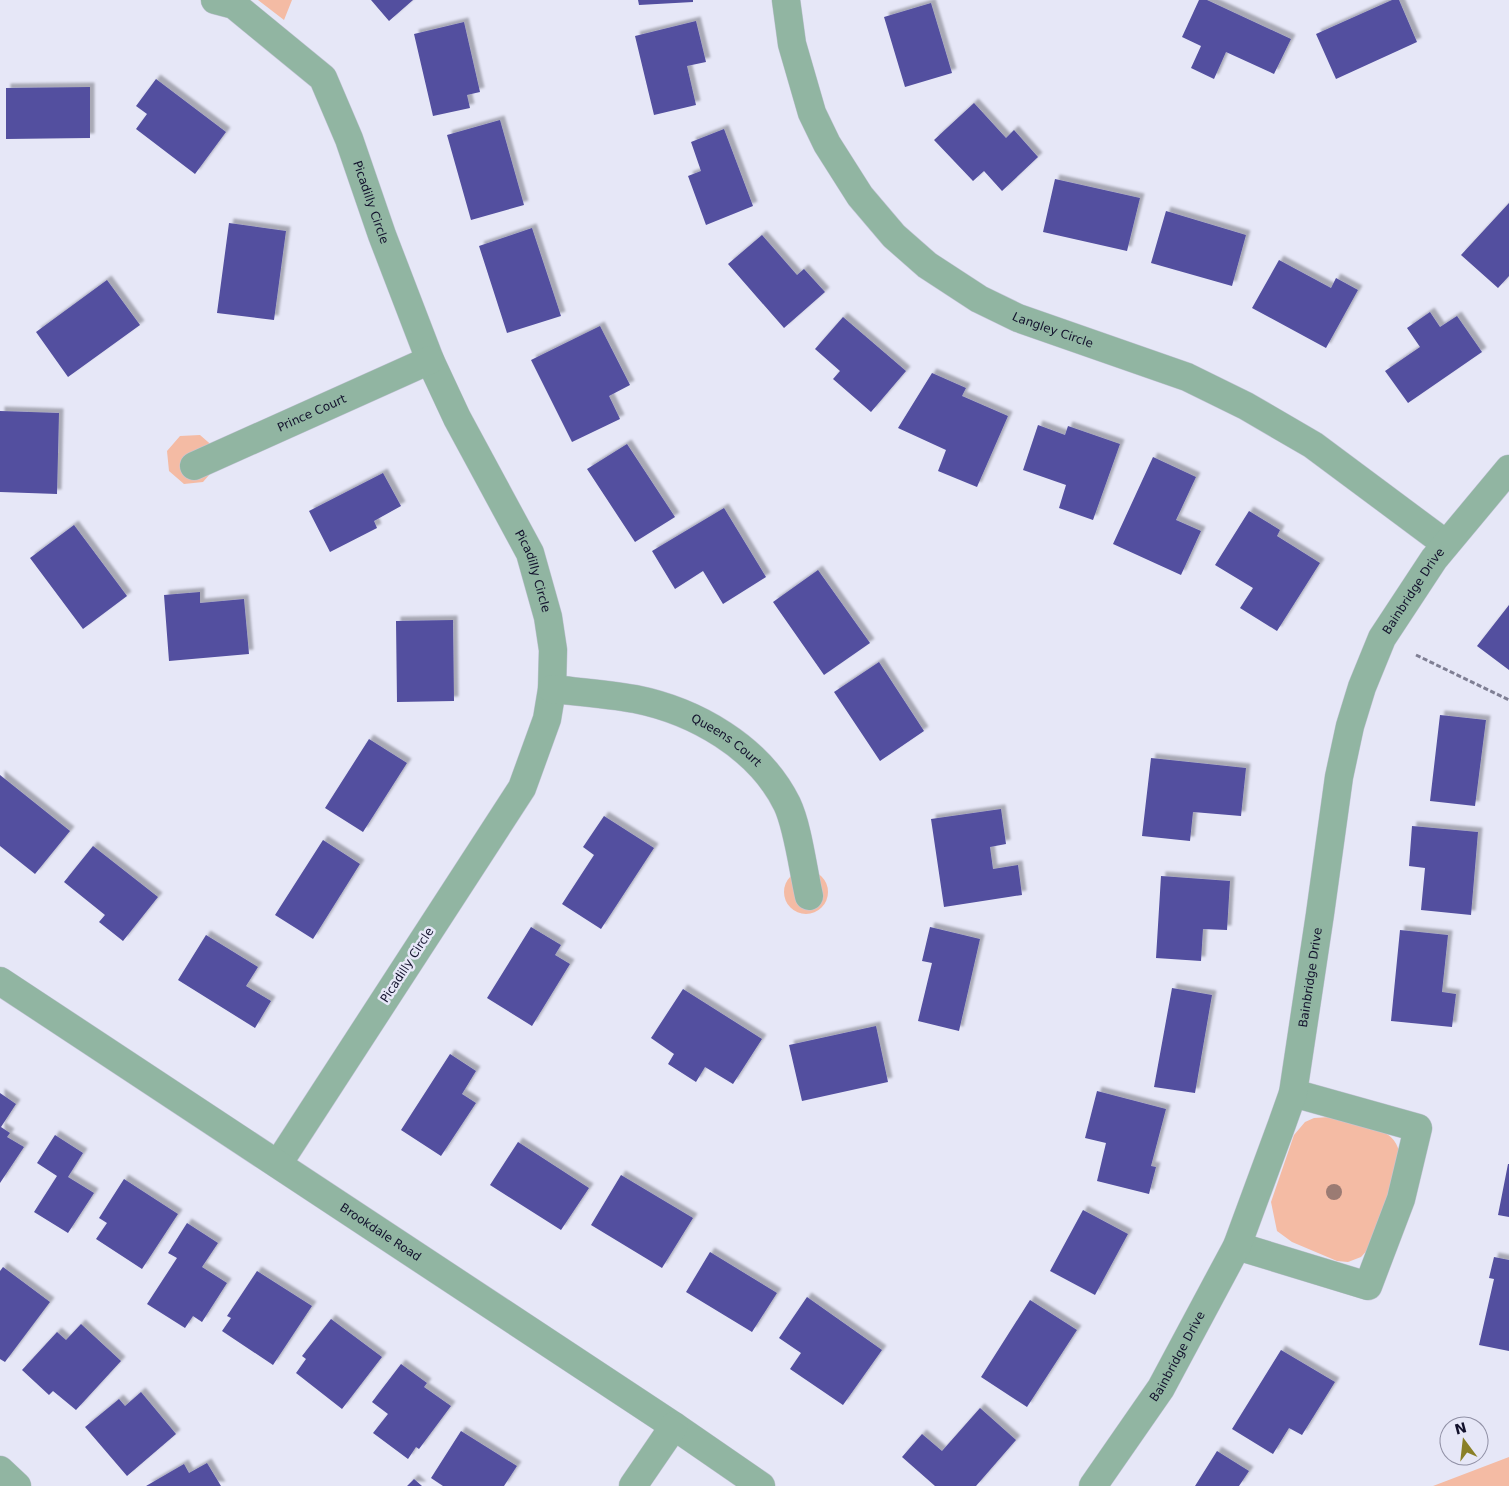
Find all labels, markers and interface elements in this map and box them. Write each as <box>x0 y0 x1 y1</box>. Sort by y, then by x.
street label: Picadilly Circle <box>350 159 392 246</box>
street label: Langley Circle <box>1010 309 1095 351</box>
street label: Prince Court <box>275 392 348 435</box>
street label: Picadilly Circle <box>512 527 553 614</box>
street label: Bainbridge Drive <box>1379 545 1447 637</box>
street label: Queens Court <box>689 711 765 770</box>
street label: Picadilly Circle <box>378 925 436 1005</box>
street label: Bainbridge Drive <box>1296 927 1325 1029</box>
street label: Brookdale Road <box>337 1200 424 1264</box>
street label: Bainbridge Drive <box>1147 1309 1208 1404</box>
north arrow <box>1439 1416 1489 1466</box>
text: N <box>1453 1419 1468 1438</box>

